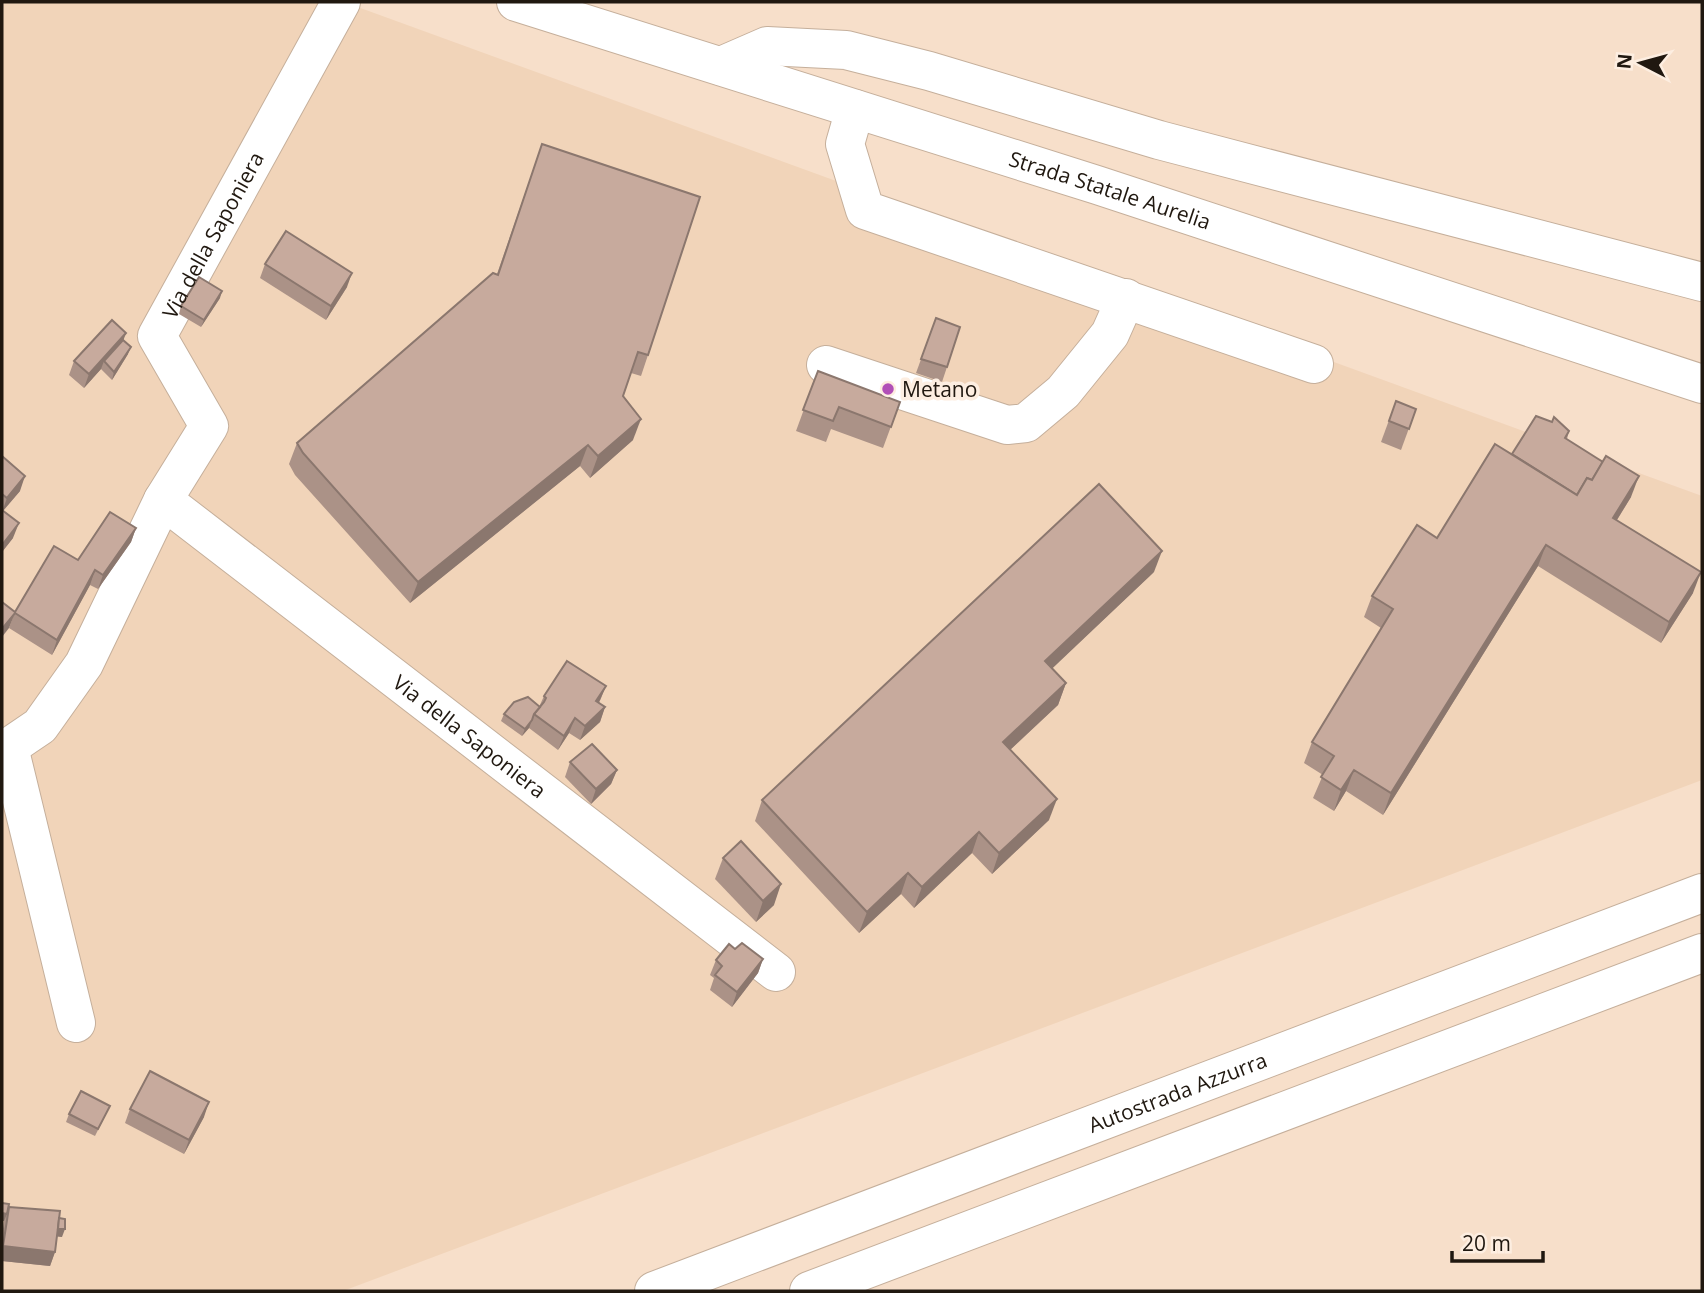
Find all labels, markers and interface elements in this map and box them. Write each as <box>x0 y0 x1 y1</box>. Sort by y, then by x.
north arrow <box>1606 28 1676 98</box>
text: N <box>1610 52 1638 70</box>
street label: Strada Statale Aurelia <box>1006 144 1215 236</box>
street label: Via della Saponiera <box>155 147 270 323</box>
place label: Metano <box>902 375 977 403</box>
marker: Metano <box>880 381 896 397</box>
street label: Via della Saponiera <box>387 668 552 804</box>
street label: Autostrada Azzurra <box>1084 1046 1271 1139</box>
scale bar <box>1452 1220 1543 1264</box>
text: 20 m <box>1462 1229 1511 1257</box>

